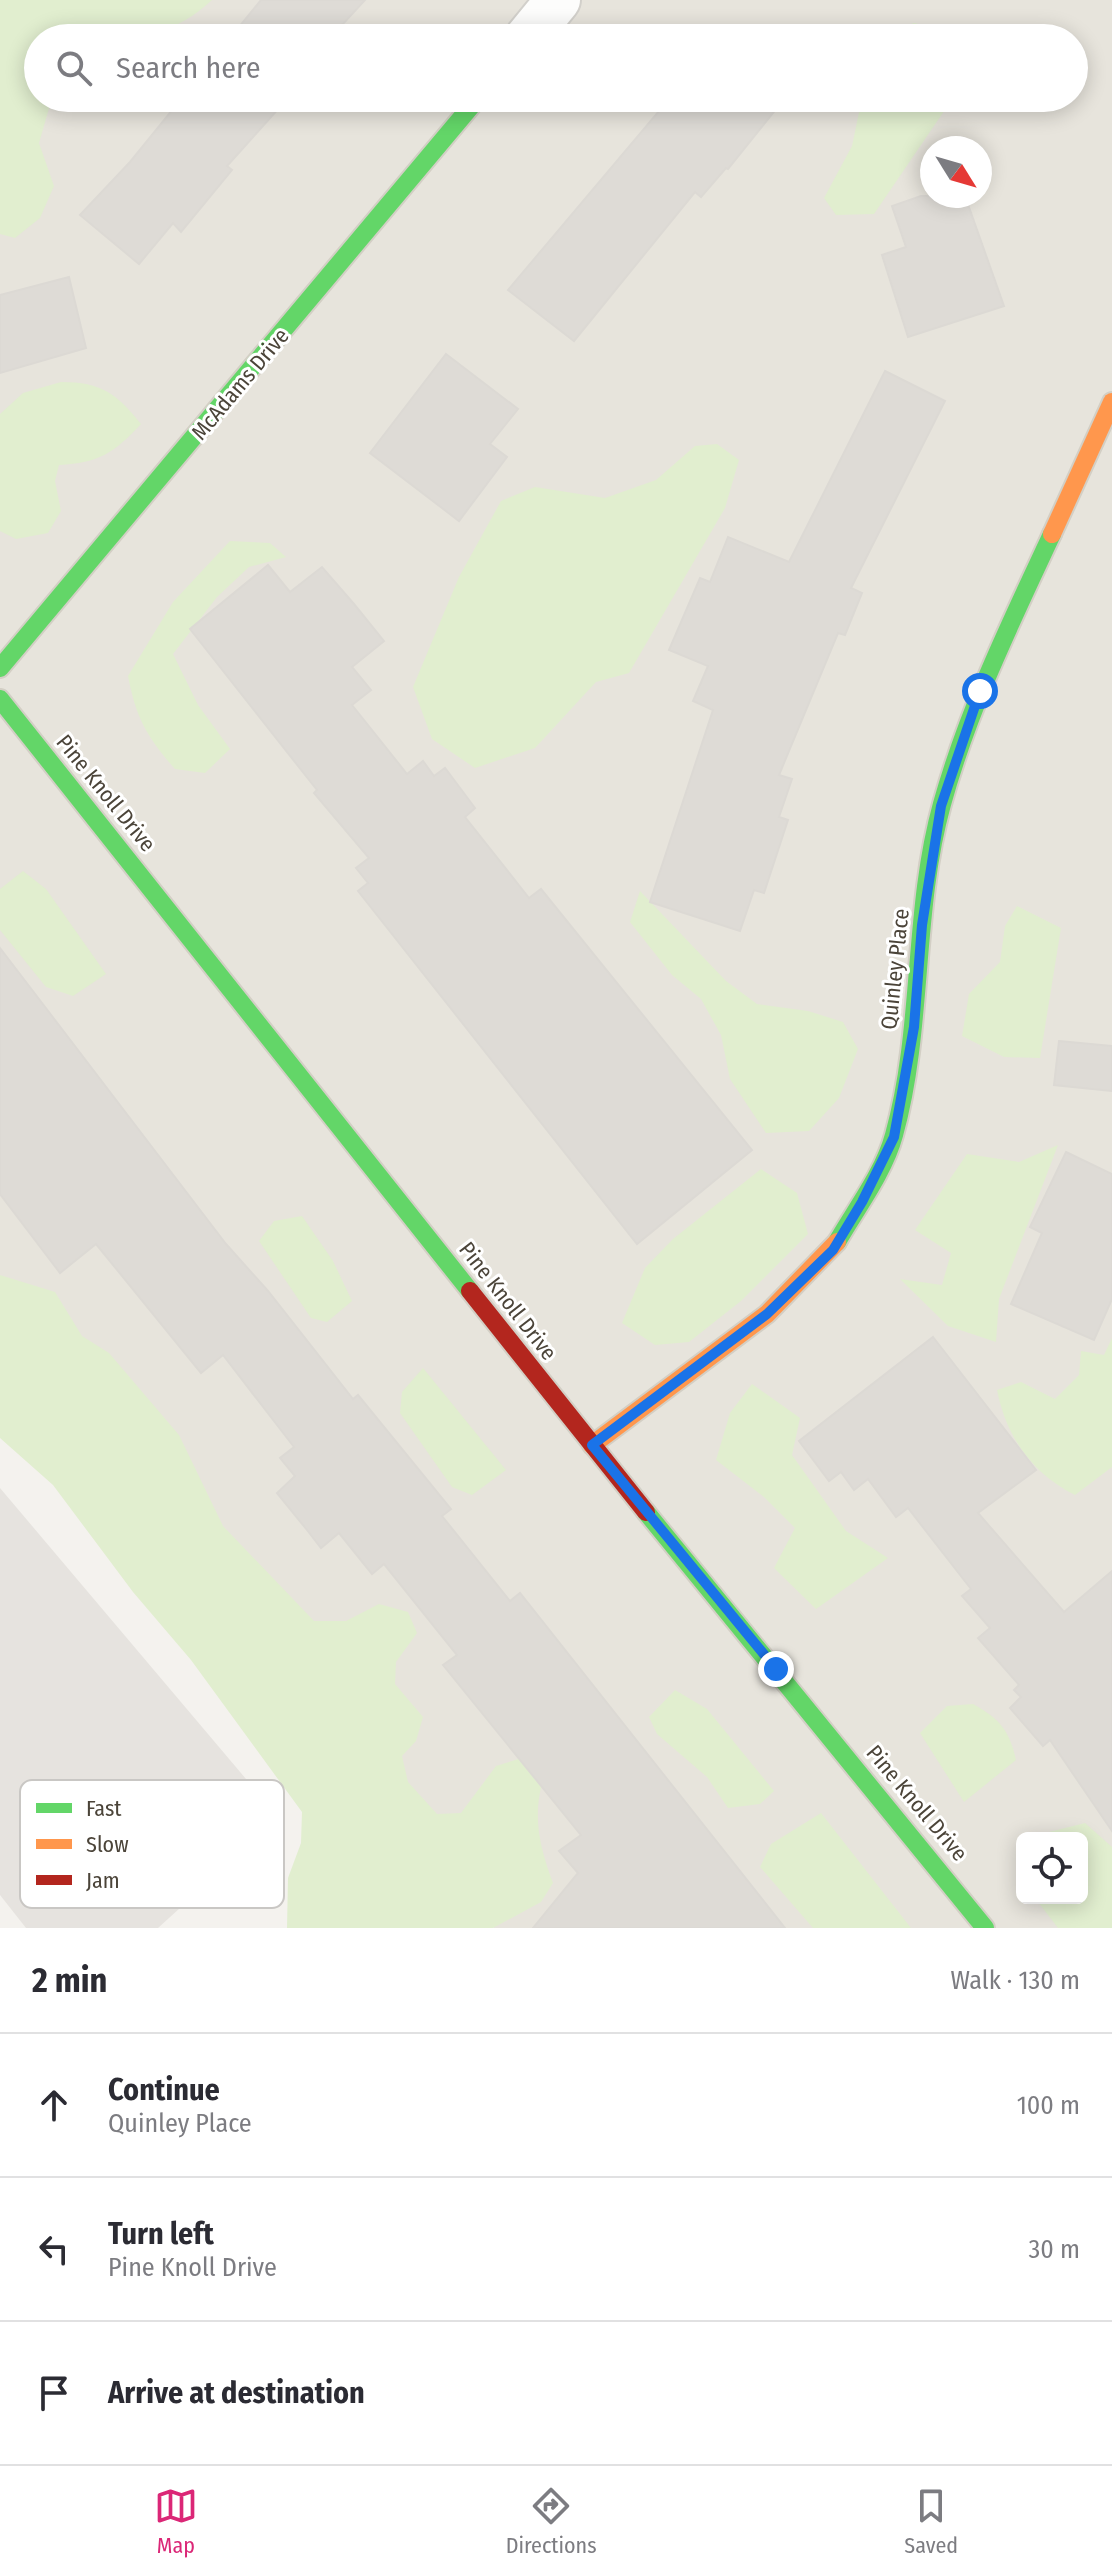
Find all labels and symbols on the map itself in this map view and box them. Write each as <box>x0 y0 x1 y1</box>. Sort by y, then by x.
north arrow <box>920 136 992 208</box>
street label: McAdams Drive <box>186 323 294 445</box>
route start <box>962 673 998 709</box>
street label: Pine Knoll Drive <box>51 729 161 857</box>
street label: Quinley Place <box>875 907 915 1031</box>
street label: Pine Knoll Drive <box>453 1236 563 1366</box>
route end <box>758 1651 794 1687</box>
street label: Pine Knoll Drive <box>861 1740 973 1866</box>
legend <box>20 1780 284 1908</box>
text: Fast <box>86 1795 122 1822</box>
text: Slow <box>86 1831 129 1858</box>
text: Jam <box>86 1867 120 1894</box>

